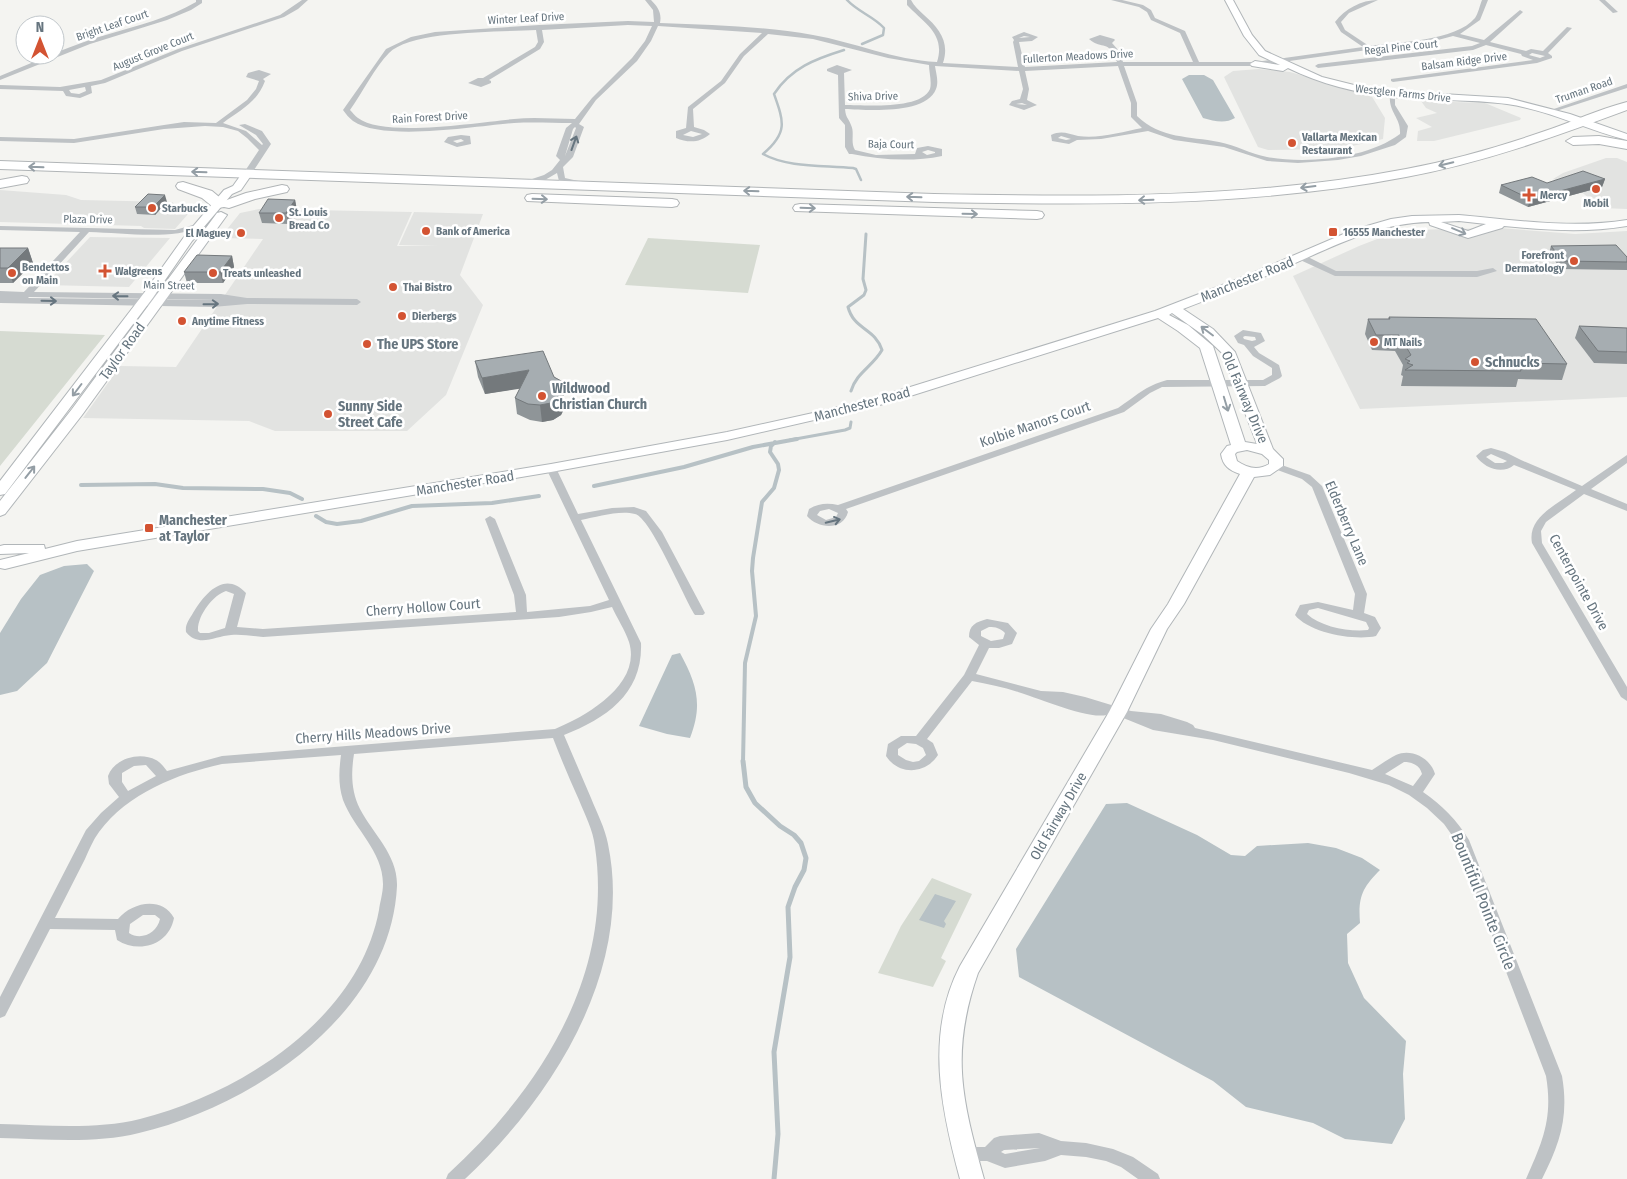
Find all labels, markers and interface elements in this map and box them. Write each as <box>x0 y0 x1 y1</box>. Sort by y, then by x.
street label: Bright Leaf Court <box>74 7 150 44</box>
street label: Winter Leaf Drive <box>487 10 565 27</box>
north arrow <box>15 15 65 65</box>
text: N <box>36 19 44 36</box>
street label: August Grove Court <box>111 29 196 74</box>
street label: Regal Pine Court <box>1364 37 1439 58</box>
street label: Fullerton Meadows Drive <box>1022 47 1134 66</box>
street label: Balsam Ridge Drive <box>1420 50 1508 73</box>
street label: Truman Road <box>1554 75 1614 106</box>
street label: Westglen Farms Drive <box>1355 82 1451 105</box>
street label: Shiva Drive <box>848 90 898 103</box>
street label: Rain Forest Drive <box>392 109 468 126</box>
place label: Vallarta Mexican Restaurant <box>1301 131 1377 157</box>
one-way arrow <box>570 136 579 151</box>
marker: Vallarta Mexican Restaurant <box>1286 137 1298 149</box>
street label: Baja Court <box>868 138 915 151</box>
one-way arrow <box>1438 160 1454 169</box>
one-way arrow <box>28 162 44 171</box>
one-way arrow <box>191 168 207 177</box>
one-way arrow <box>1300 182 1316 192</box>
marker: Mobil <box>1590 183 1602 195</box>
one-way arrow <box>744 187 760 196</box>
marker: Mercy <box>1522 188 1536 202</box>
place label: Mercy <box>1540 189 1568 202</box>
one-way arrow <box>906 192 922 201</box>
one-way arrow <box>532 194 548 203</box>
one-way arrow <box>1138 195 1154 204</box>
place label: Mobil <box>1583 197 1610 210</box>
marker: Starbucks <box>146 202 158 214</box>
place label: Starbucks <box>162 202 208 215</box>
one-way arrow <box>799 203 815 213</box>
place label: St. Louis Bread Co <box>289 206 330 232</box>
one-way arrow <box>962 209 978 218</box>
marker: St. Louis Bread Co <box>273 212 285 224</box>
street label: Plaza Drive <box>63 213 113 226</box>
marker: Bank of America <box>420 225 432 237</box>
place label: Bank of America <box>436 225 511 238</box>
marker: 16555 Manchester <box>1327 226 1339 238</box>
place label: 16555 Manchester <box>1343 226 1426 239</box>
place label: El Maguey <box>186 227 232 240</box>
marker: El Maguey <box>235 227 247 239</box>
one-way arrow <box>1451 227 1466 237</box>
place label: Forefront Dermatology <box>1505 249 1565 275</box>
street label: Manchester Road <box>1198 253 1296 306</box>
marker: Forefront Dermatology <box>1568 255 1580 267</box>
place label: Bendettos on Main <box>22 261 69 287</box>
marker: Walgreens <box>99 265 111 277</box>
place label: Walgreens <box>115 265 163 278</box>
marker: Bendettos on Main <box>6 267 18 279</box>
marker: Treats unleashed <box>207 267 219 279</box>
place label: Treats unleashed <box>223 267 301 280</box>
street label: Main Street <box>143 279 195 292</box>
marker: Thai Bistro <box>387 281 399 293</box>
place label: Thai Bistro <box>403 281 452 294</box>
one-way arrow <box>112 291 128 301</box>
one-way arrow <box>40 296 56 306</box>
one-way arrow <box>202 299 219 309</box>
marker: Dierbergs <box>396 310 408 322</box>
place label: Dierbergs <box>412 310 457 323</box>
marker: Anytime Fitness <box>176 315 188 327</box>
place label: Anytime Fitness <box>191 315 264 328</box>
street label: Taylor Road <box>96 319 149 383</box>
one-way arrow <box>1200 326 1214 336</box>
place label: The UPS Store <box>377 336 458 353</box>
marker: MT Nails <box>1368 336 1380 348</box>
place label: MT Nails <box>1384 336 1422 349</box>
marker: The UPS Store <box>361 338 373 350</box>
street label: Old Fairway Drive <box>1217 348 1272 446</box>
place label: Schnucks <box>1485 354 1540 371</box>
marker: Schnucks <box>1469 356 1481 368</box>
place label: Wildwood Christian Church <box>552 380 647 413</box>
one-way arrow <box>72 383 83 396</box>
street label: Manchester Road <box>812 383 912 425</box>
marker: Wildwood Christian Church <box>536 390 548 402</box>
one-way arrow <box>1221 396 1231 412</box>
street label: Kolbie Manors Court <box>978 397 1093 451</box>
place label: Sunny Side Street Cafe <box>338 398 403 431</box>
marker: Sunny Side Street Cafe <box>322 408 334 420</box>
one-way arrow <box>25 465 35 479</box>
street label: Manchester Road <box>415 467 515 500</box>
street label: Elderberry Lane <box>1321 478 1372 568</box>
place label: Manchester at Taylor <box>159 512 228 545</box>
one-way arrow <box>824 516 840 525</box>
marker: Manchester at Taylor <box>143 522 155 534</box>
street label: Centerpointe Drive <box>1545 531 1612 633</box>
street label: Cherry Hollow Court <box>365 595 481 620</box>
street label: Cherry Hills Meadows Drive <box>295 720 451 747</box>
street label: Old Fairway Drive <box>1026 769 1090 863</box>
street label: Bountiful Pointe Circle <box>1447 830 1520 973</box>

